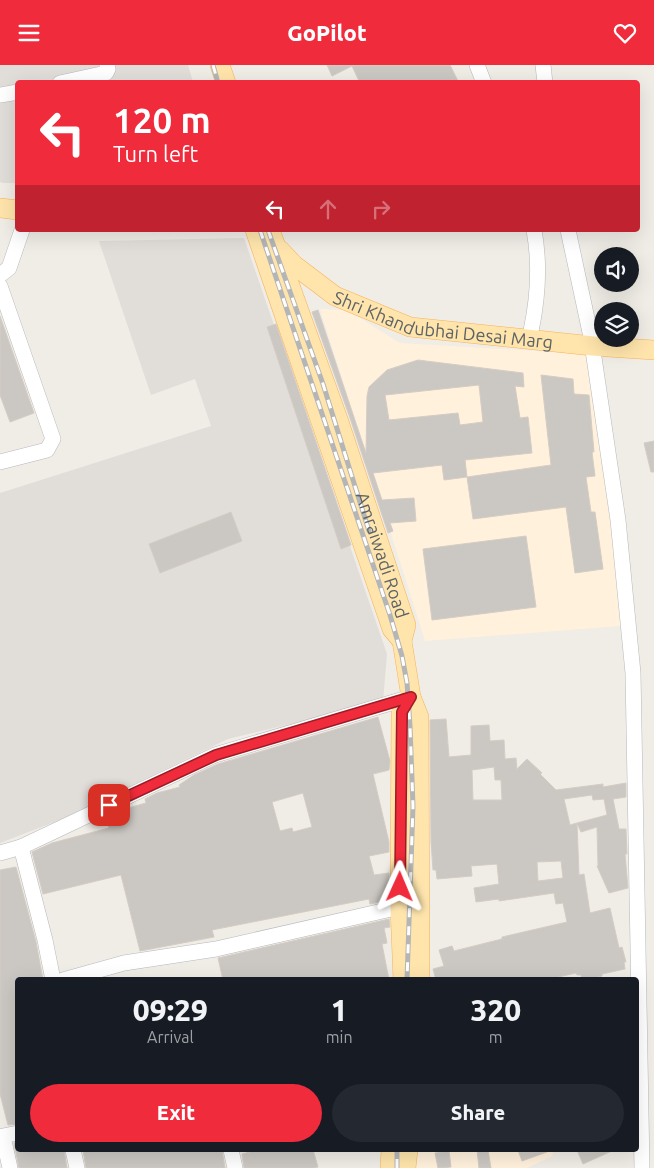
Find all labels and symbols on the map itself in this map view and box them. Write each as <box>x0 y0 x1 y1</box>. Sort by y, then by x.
street label: Shri Khandubhai Desai Marg <box>331 286 554 352</box>
street label: Amraiwadi Road <box>353 489 413 620</box>
pin <box>88 784 130 826</box>
position arrow <box>373 860 425 912</box>

